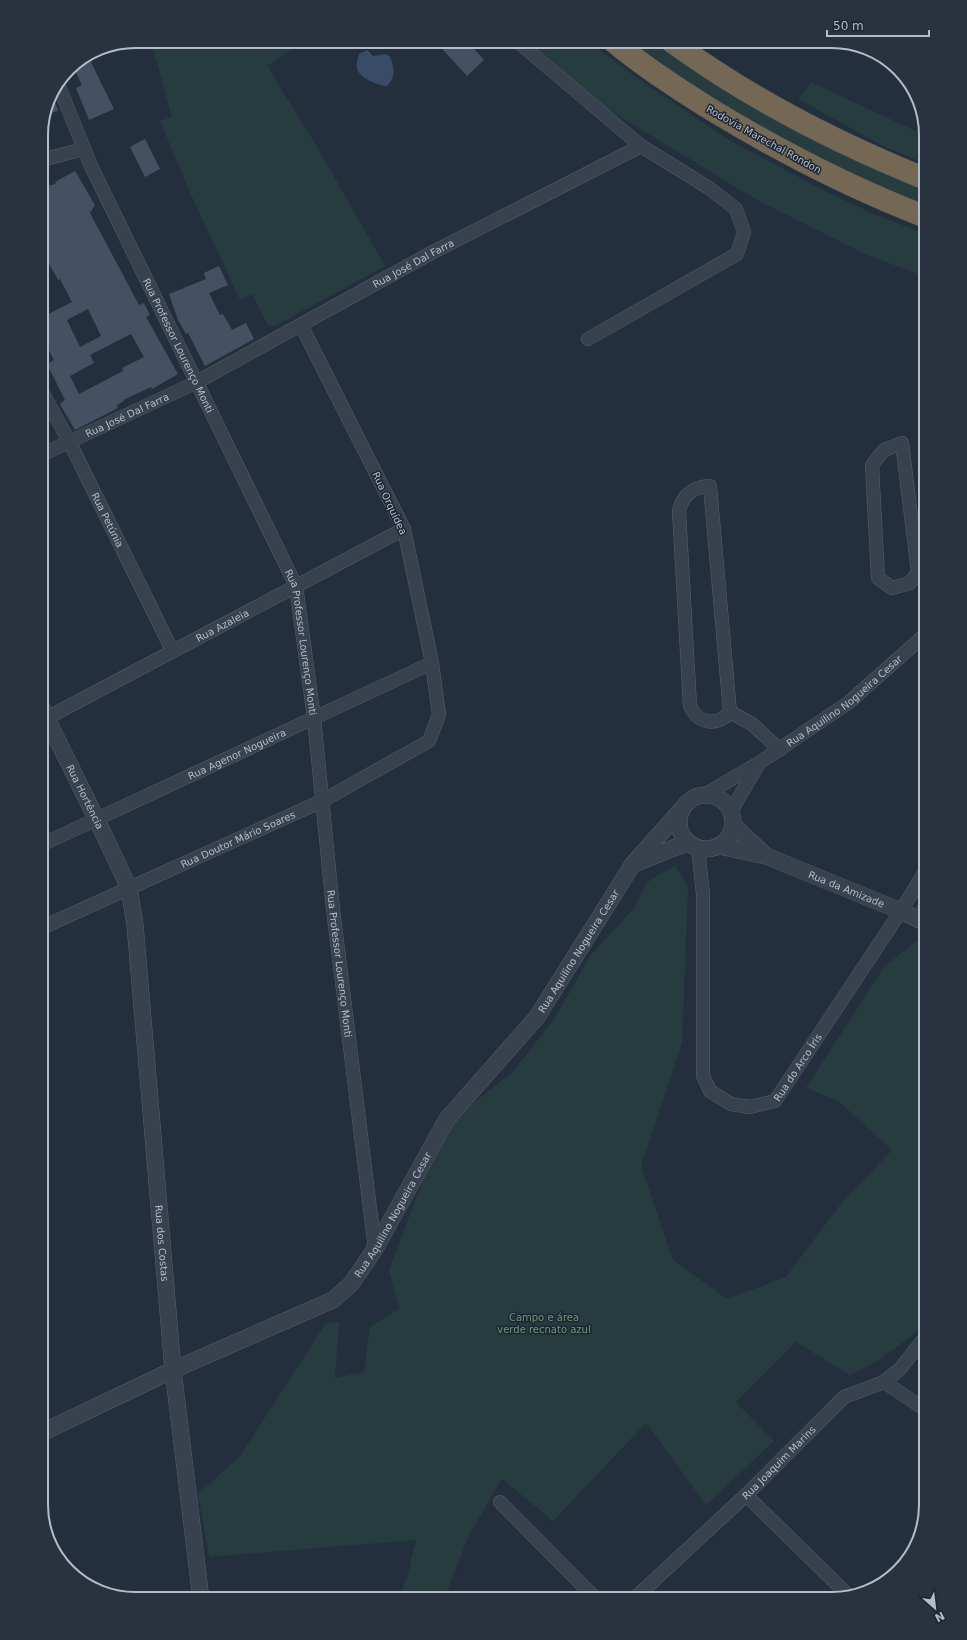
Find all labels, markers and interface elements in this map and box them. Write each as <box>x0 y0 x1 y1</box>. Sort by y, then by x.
scale bar <box>827 12 929 38</box>
text: 50 m <box>833 19 864 33</box>
street label: Rodovia Marechal Rondon <box>704 103 823 176</box>
street label: Rua José Dal Farra <box>371 237 456 290</box>
street label: Rua Professor Lourenço Monti <box>141 276 216 415</box>
street label: Rua José Dal Farra <box>84 391 171 439</box>
street label: Rua Orquídea <box>370 470 409 536</box>
street label: Rua Petúnia <box>89 491 125 549</box>
street label: Rua Professor Lourenço Monti <box>283 568 319 716</box>
street label: Rua Azaleia <box>194 607 251 644</box>
street label: Rua Aquilino Nogueira Cesar <box>785 652 905 749</box>
street label: Rua Agenor Nogueira <box>186 727 288 782</box>
street label: Rua Hortência <box>64 763 105 831</box>
street label: Rua Doutor Mário Soares <box>179 809 297 870</box>
street label: Rua da Amizade <box>807 869 886 910</box>
street label: Rua Aquilino Nogueira Cesar <box>536 887 622 1015</box>
street label: Rua Professor Lourenço Monti <box>325 889 354 1038</box>
street label: Rua do Arco Íris <box>772 1032 824 1103</box>
street label: Rua Aquilino Nogueira Cesar <box>352 1150 434 1279</box>
street label: Rua dos Costas <box>153 1204 170 1282</box>
park label: Campo e área verde recnato azul <box>497 1312 591 1335</box>
street label: Rua Joaquim Marins <box>740 1424 818 1502</box>
north arrow <box>915 1588 955 1628</box>
text: N <box>932 1608 947 1624</box>

